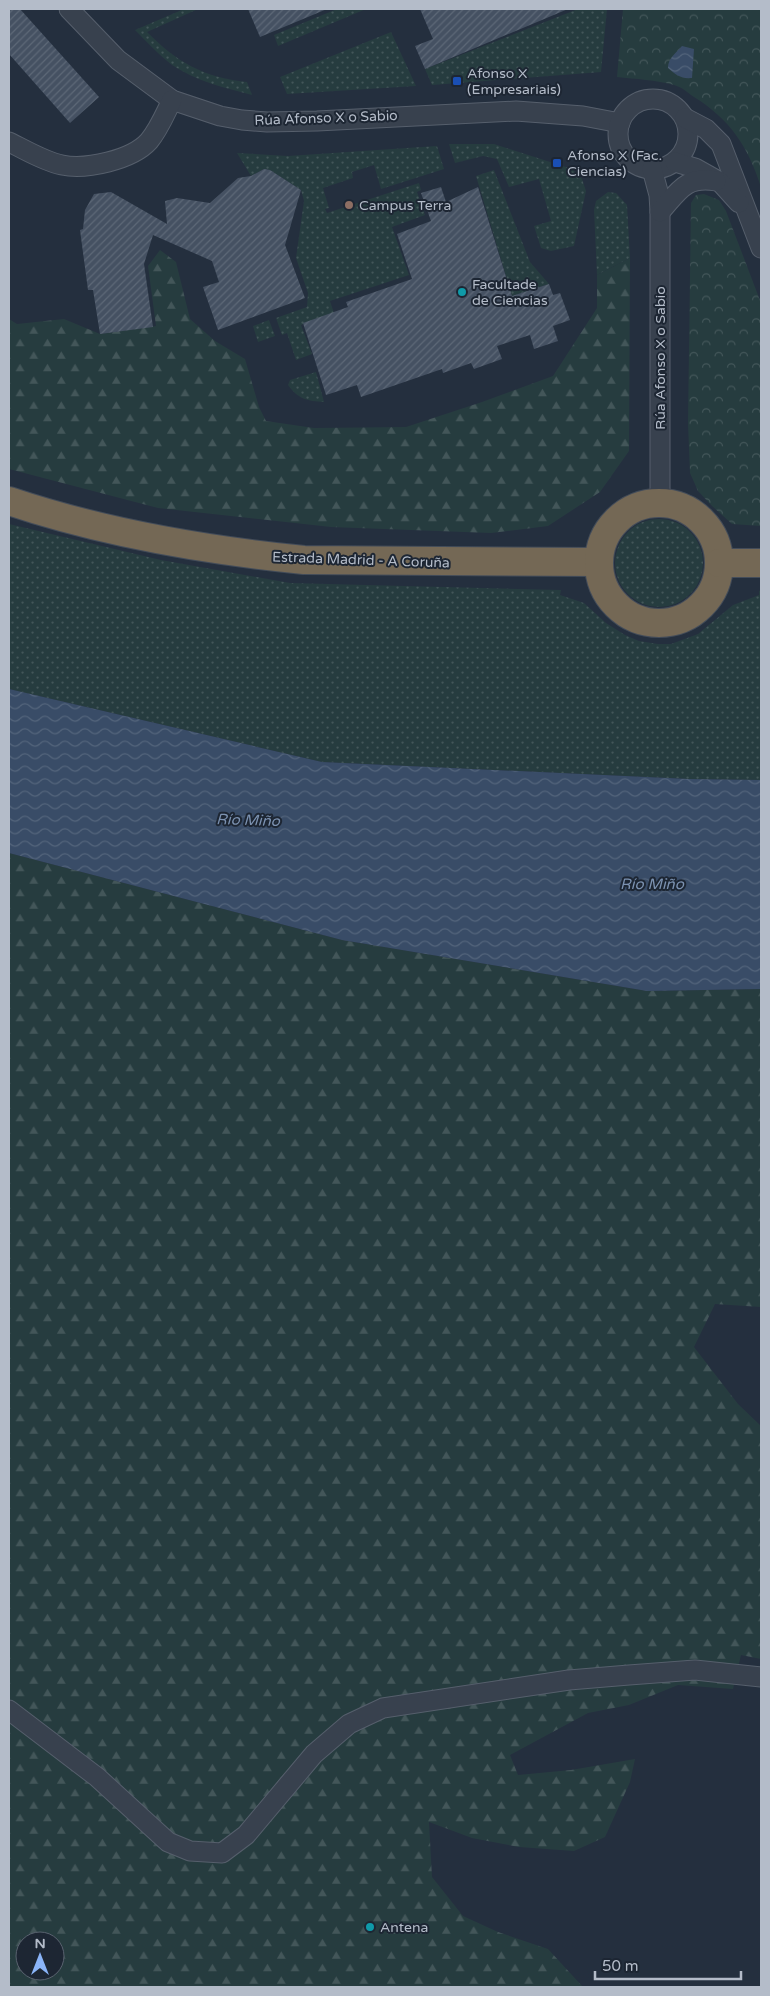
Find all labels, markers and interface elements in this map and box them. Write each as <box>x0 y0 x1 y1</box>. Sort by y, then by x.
place label: Afonso X (Empresariais) <box>467 65 561 98</box>
marker: Afonso X (Empresariais) <box>451 75 463 87</box>
street label: Rúa Afonso X o Sabio <box>254 107 398 129</box>
place label: Afonso X (Fac. Ciencias) <box>567 147 662 180</box>
marker: Afonso X (Fac. Ciencias) <box>551 157 563 169</box>
place label: Campus Terra <box>359 197 451 214</box>
marker: Campus Terra <box>343 199 355 211</box>
place label: Facultade de Ciencias <box>472 276 548 309</box>
marker: Facultade de Ciencias <box>456 286 468 298</box>
street label: Rúa Afonso X o Sabio <box>652 286 669 430</box>
street label: Estrada Madrid - A Coruña <box>272 548 450 572</box>
water label: Río Miño <box>216 810 281 830</box>
water label: Río Miño <box>620 875 685 893</box>
place label: Antena <box>380 1919 428 1936</box>
marker: Antena <box>364 1921 376 1933</box>
north arrow <box>15 1931 65 1981</box>
text: N <box>34 1935 46 1952</box>
scale bar <box>595 1948 741 1980</box>
text: 50 m <box>602 1957 639 1975</box>

